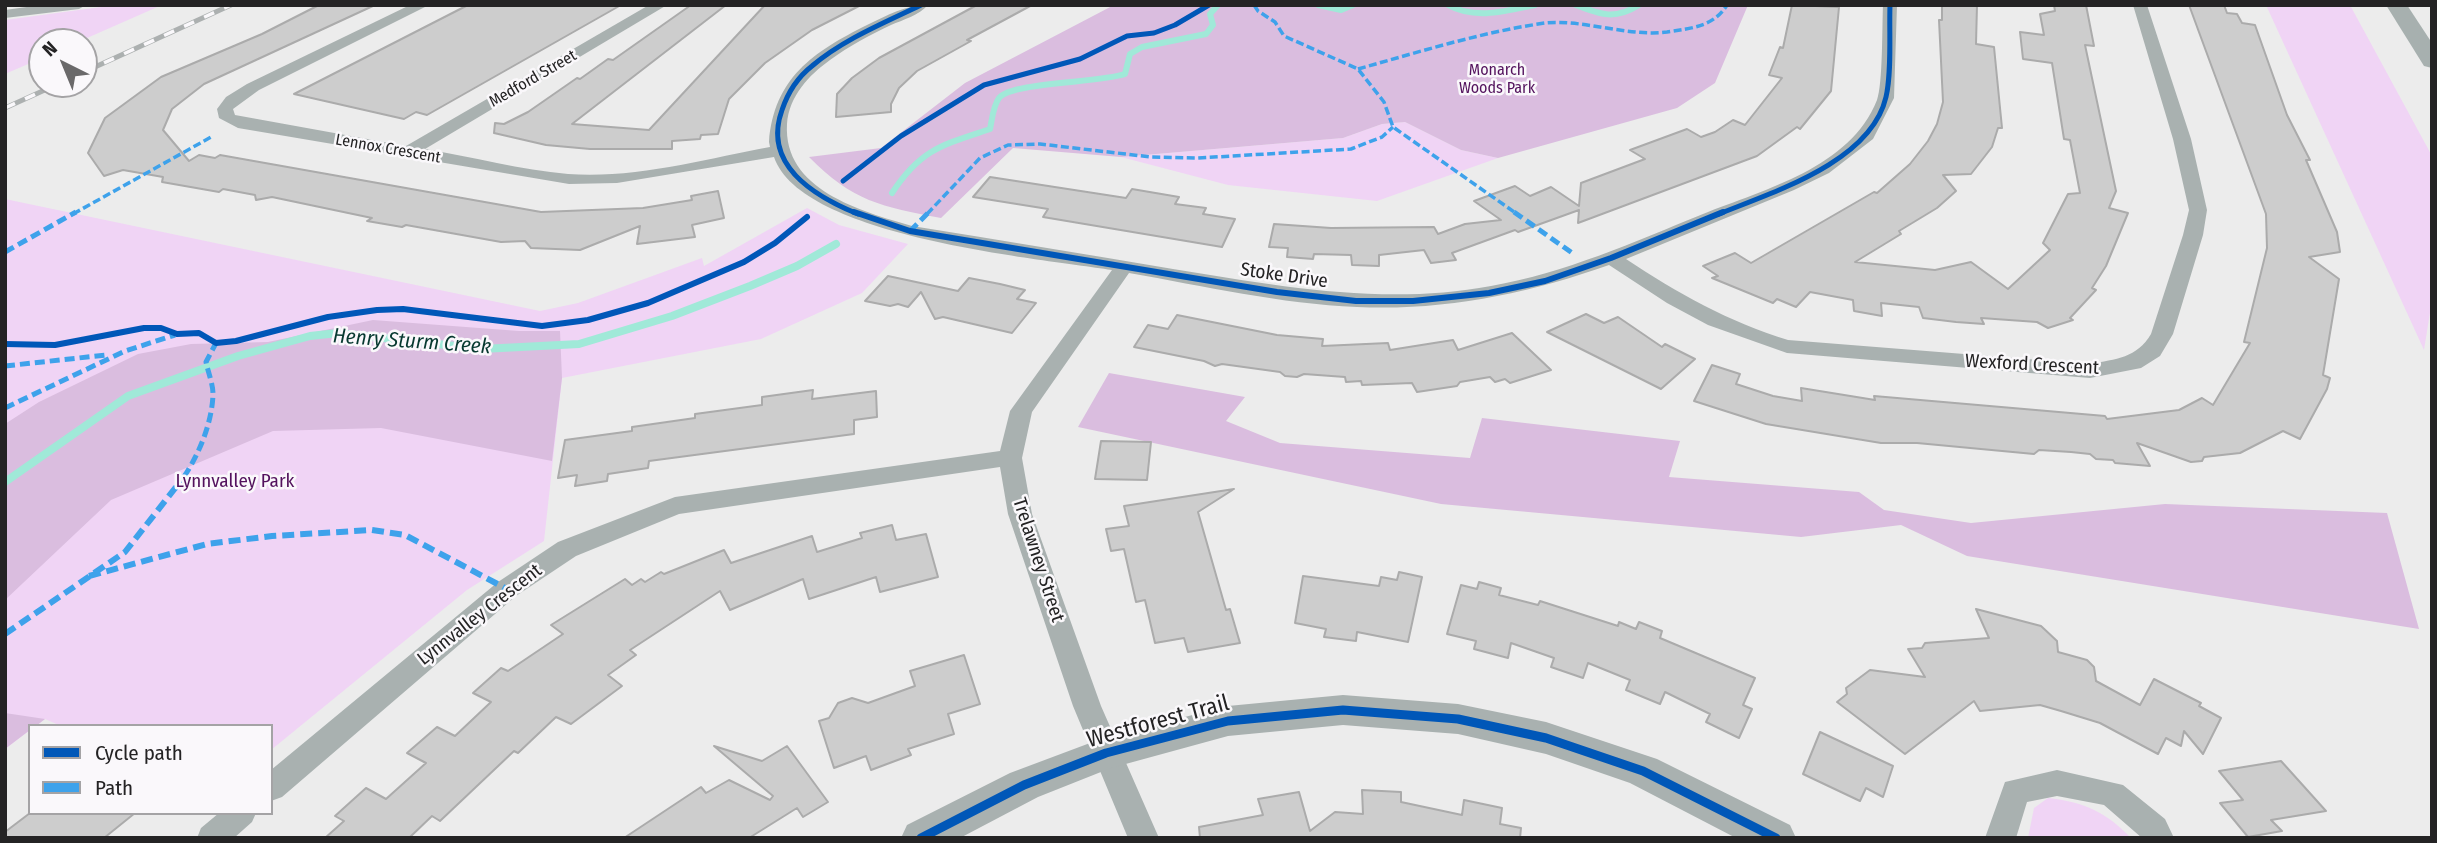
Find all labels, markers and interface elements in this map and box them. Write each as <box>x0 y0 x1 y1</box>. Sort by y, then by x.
north arrow <box>28 28 98 98</box>
text: N <box>38 36 62 61</box>
street label: Medford Street <box>486 46 580 112</box>
park label: Monarch Woods Park <box>1459 61 1535 99</box>
street label: Lennox Crescent <box>334 130 442 168</box>
street label: Stoke Drive <box>1239 259 1329 293</box>
water label: Henry Sturm Creek <box>332 324 492 360</box>
street label: Wexford Crescent <box>1964 350 2100 380</box>
park label: Lynnvalley Park <box>176 471 294 493</box>
street label: Trelawney Street <box>1007 495 1069 625</box>
street label: Lynnvalley Crescent <box>413 559 547 671</box>
street label: Westforest Trail <box>1084 690 1232 754</box>
legend <box>28 724 273 815</box>
text: Cycle path <box>95 740 183 766</box>
text: Path <box>95 775 133 801</box>

